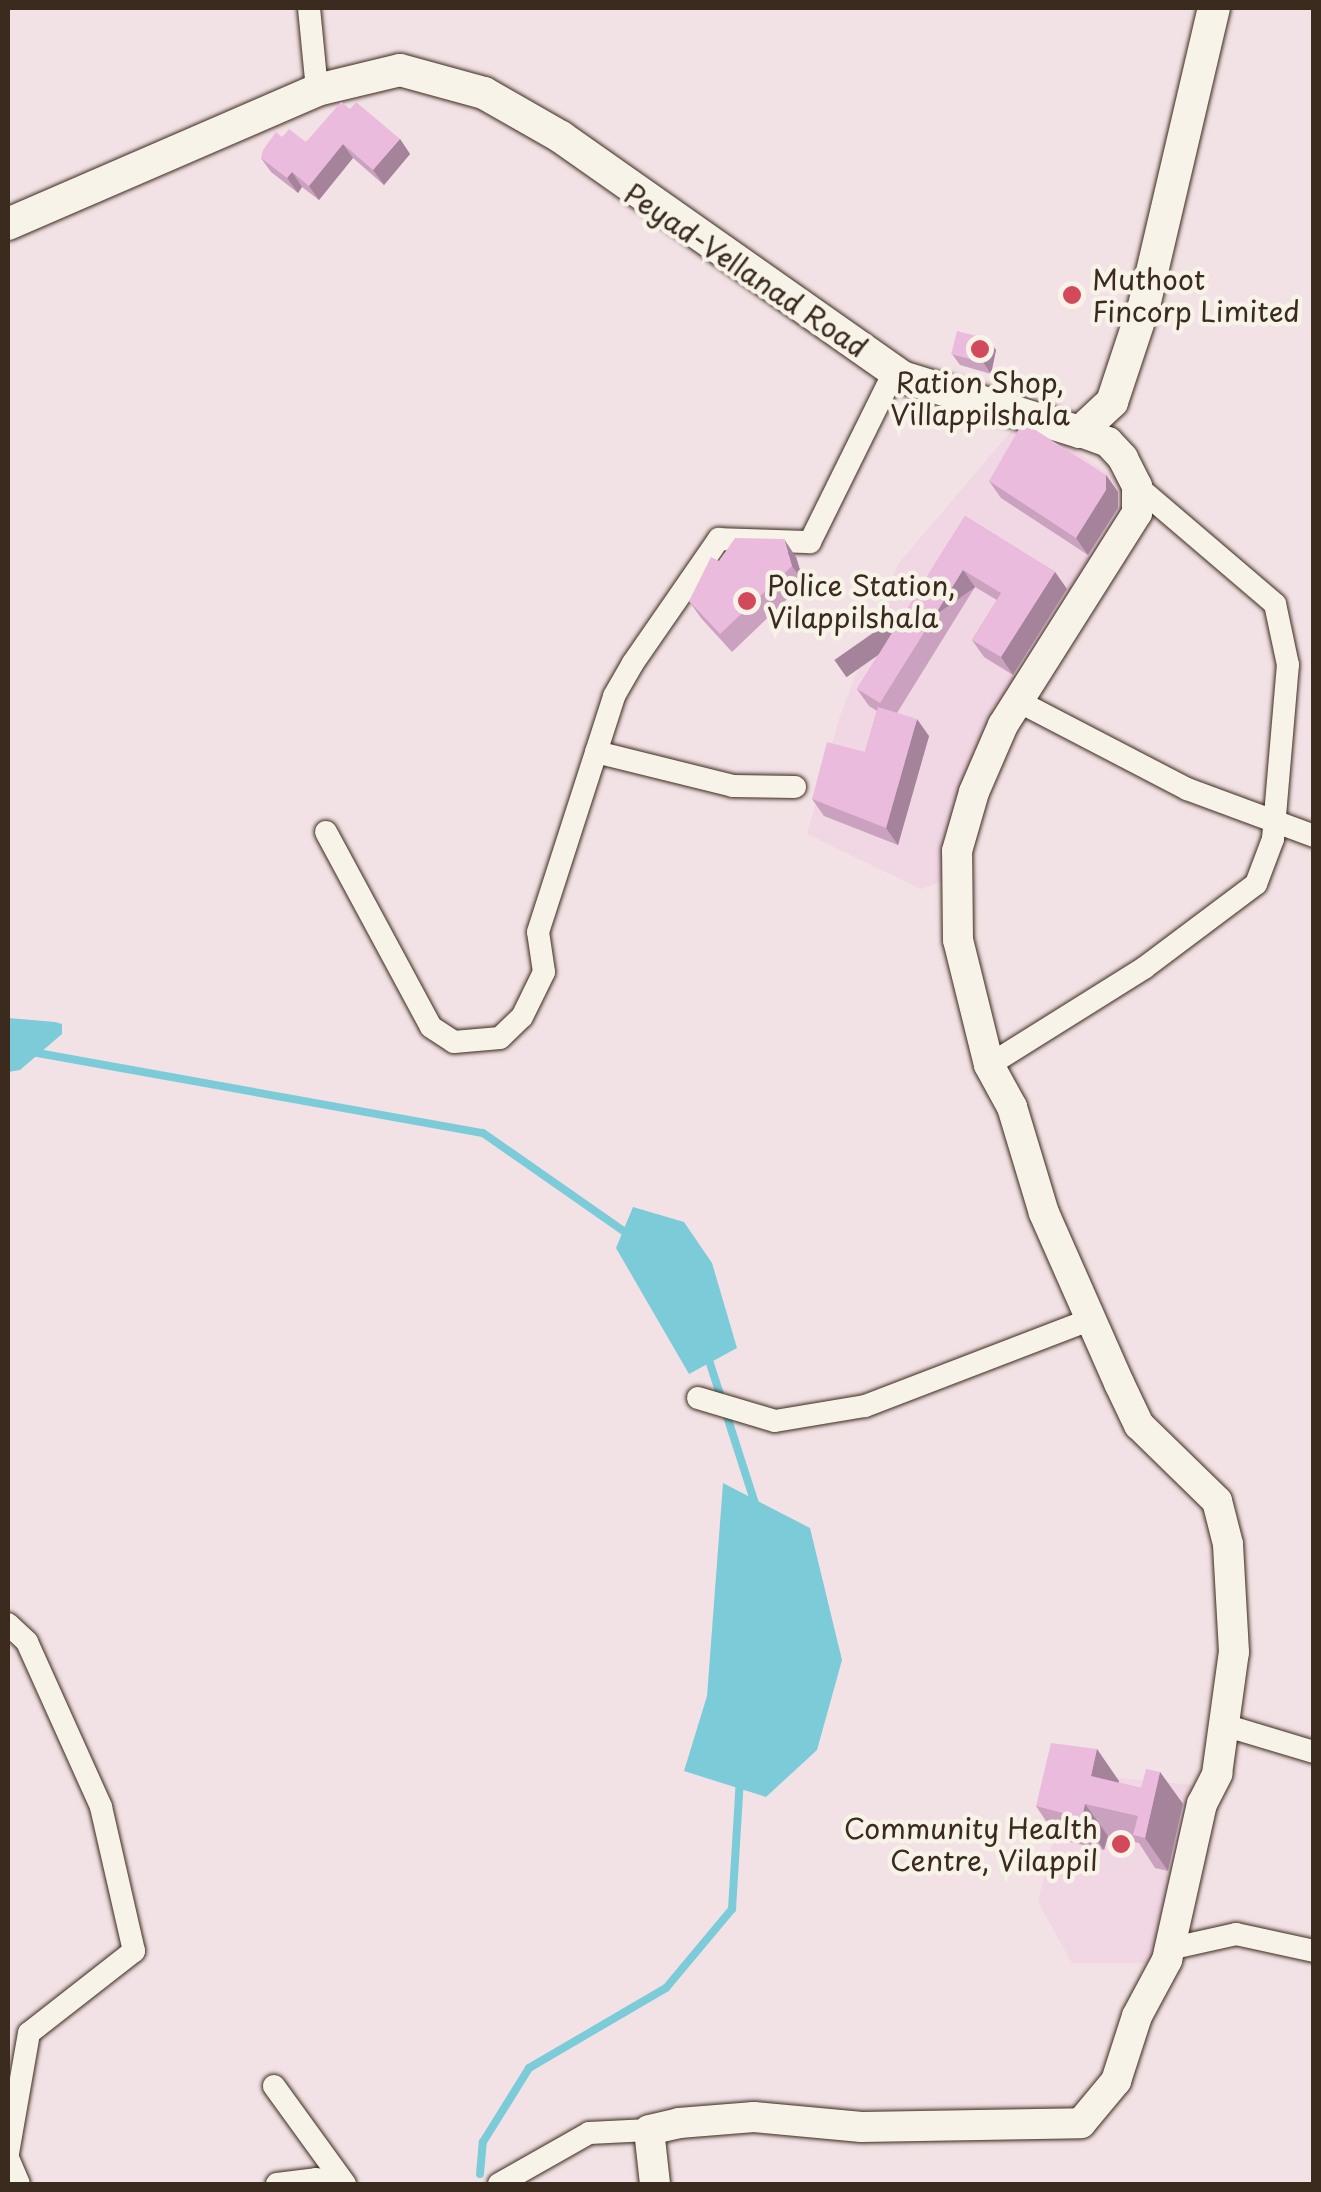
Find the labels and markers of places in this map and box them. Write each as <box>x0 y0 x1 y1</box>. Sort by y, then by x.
place label: Muthoot Fincorp Limited <box>1092 262 1300 328</box>
marker: Muthoot Fincorp Limited <box>1061 284 1083 306</box>
marker: Ration Shop, Villappilshala <box>969 338 991 360</box>
place label: Ration Shop, Villappilshala <box>890 365 1070 431</box>
place label: Police Station, Vilappilshala <box>767 568 957 634</box>
marker: Police Station, Vilappilshala <box>736 590 758 612</box>
place label: Community Health Centre, Vilappil <box>842 1811 1098 1877</box>
marker: Community Health Centre, Vilappil <box>1108 1831 1134 1857</box>

